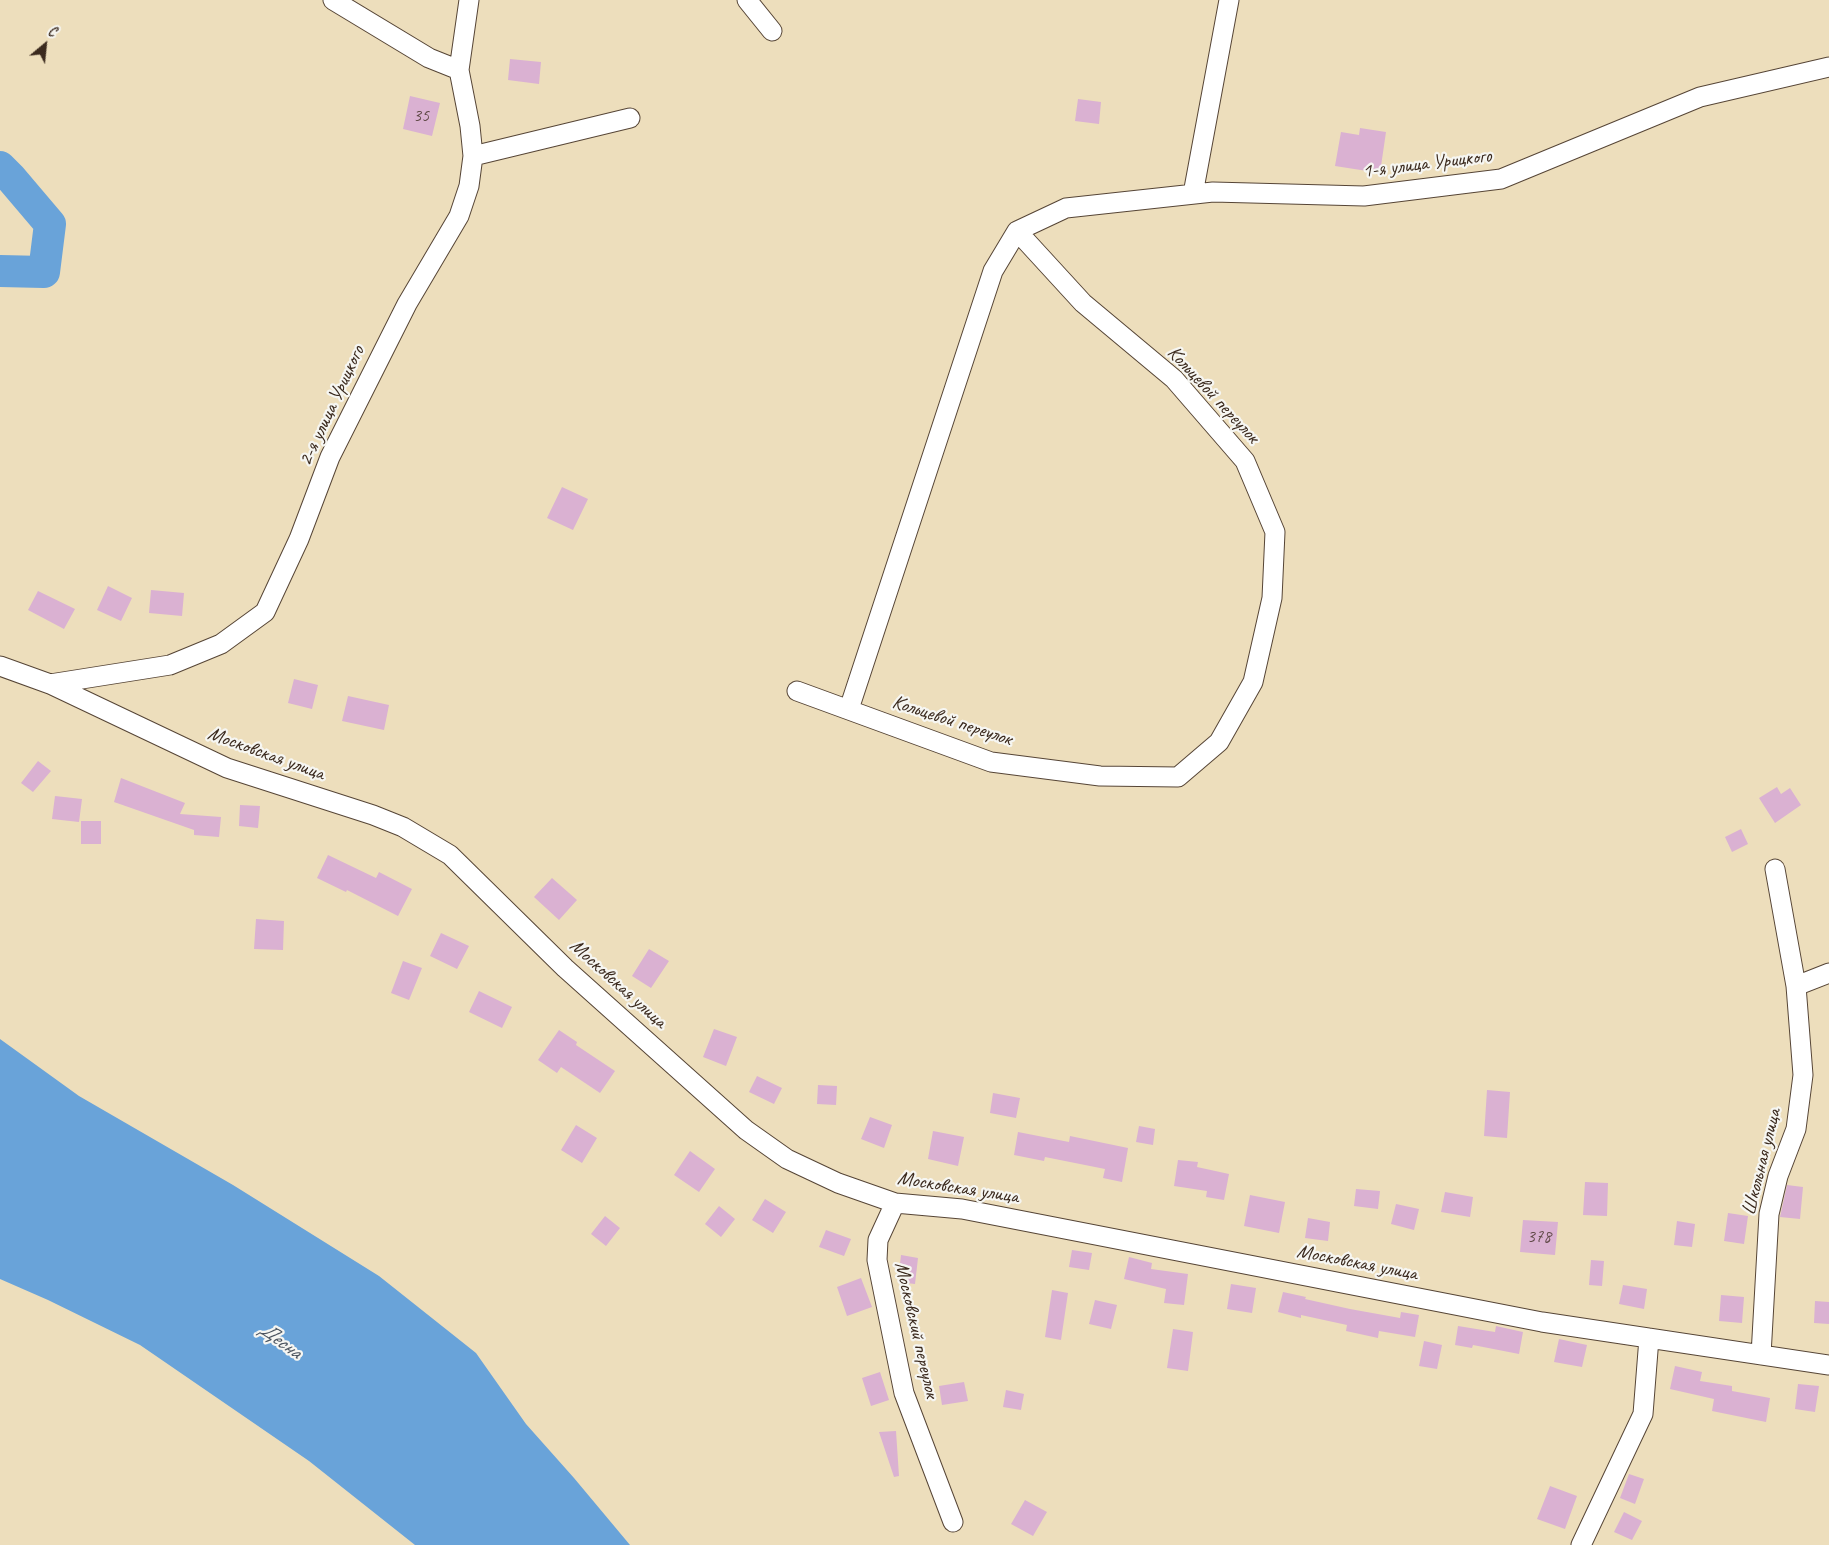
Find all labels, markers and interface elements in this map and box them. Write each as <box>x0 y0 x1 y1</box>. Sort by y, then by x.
north arrow <box>20 20 70 70</box>
text: С <box>45 22 59 40</box>
house number: 35 <box>413 105 429 127</box>
street label: 1-я улица Урицкого <box>1361 144 1493 184</box>
street label: Кольцевой переулок <box>1162 341 1264 449</box>
street label: 2-я улица Урицкого <box>294 342 370 470</box>
street label: Кольцевой переулок <box>889 690 1015 752</box>
street label: Московская улица <box>205 722 327 786</box>
street label: Московская улица <box>565 934 671 1034</box>
street label: Школьная улица <box>1737 1106 1787 1218</box>
street label: Московская улица <box>896 1167 1020 1209</box>
house number: 378 <box>1527 1226 1551 1248</box>
street label: Московская улица <box>1295 1240 1419 1286</box>
street label: Московский переулок <box>889 1260 943 1400</box>
water label: Десна <box>254 1317 306 1365</box>

